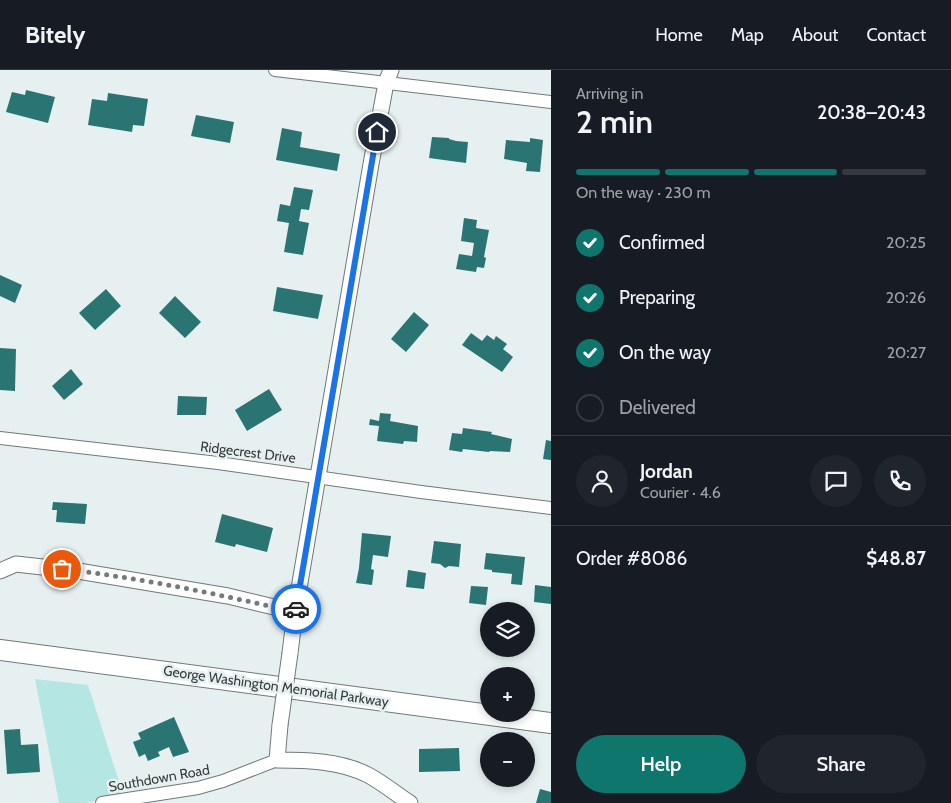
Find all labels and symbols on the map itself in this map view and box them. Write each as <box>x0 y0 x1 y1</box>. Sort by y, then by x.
pin <box>356 111 398 153</box>
street label: Ridgecrest Drive <box>199 437 297 467</box>
pin <box>41 548 83 590</box>
courier <box>271 584 321 634</box>
street label: George Washington Memorial Parkway <box>162 661 390 711</box>
street label: Southdown Road <box>107 760 211 796</box>

